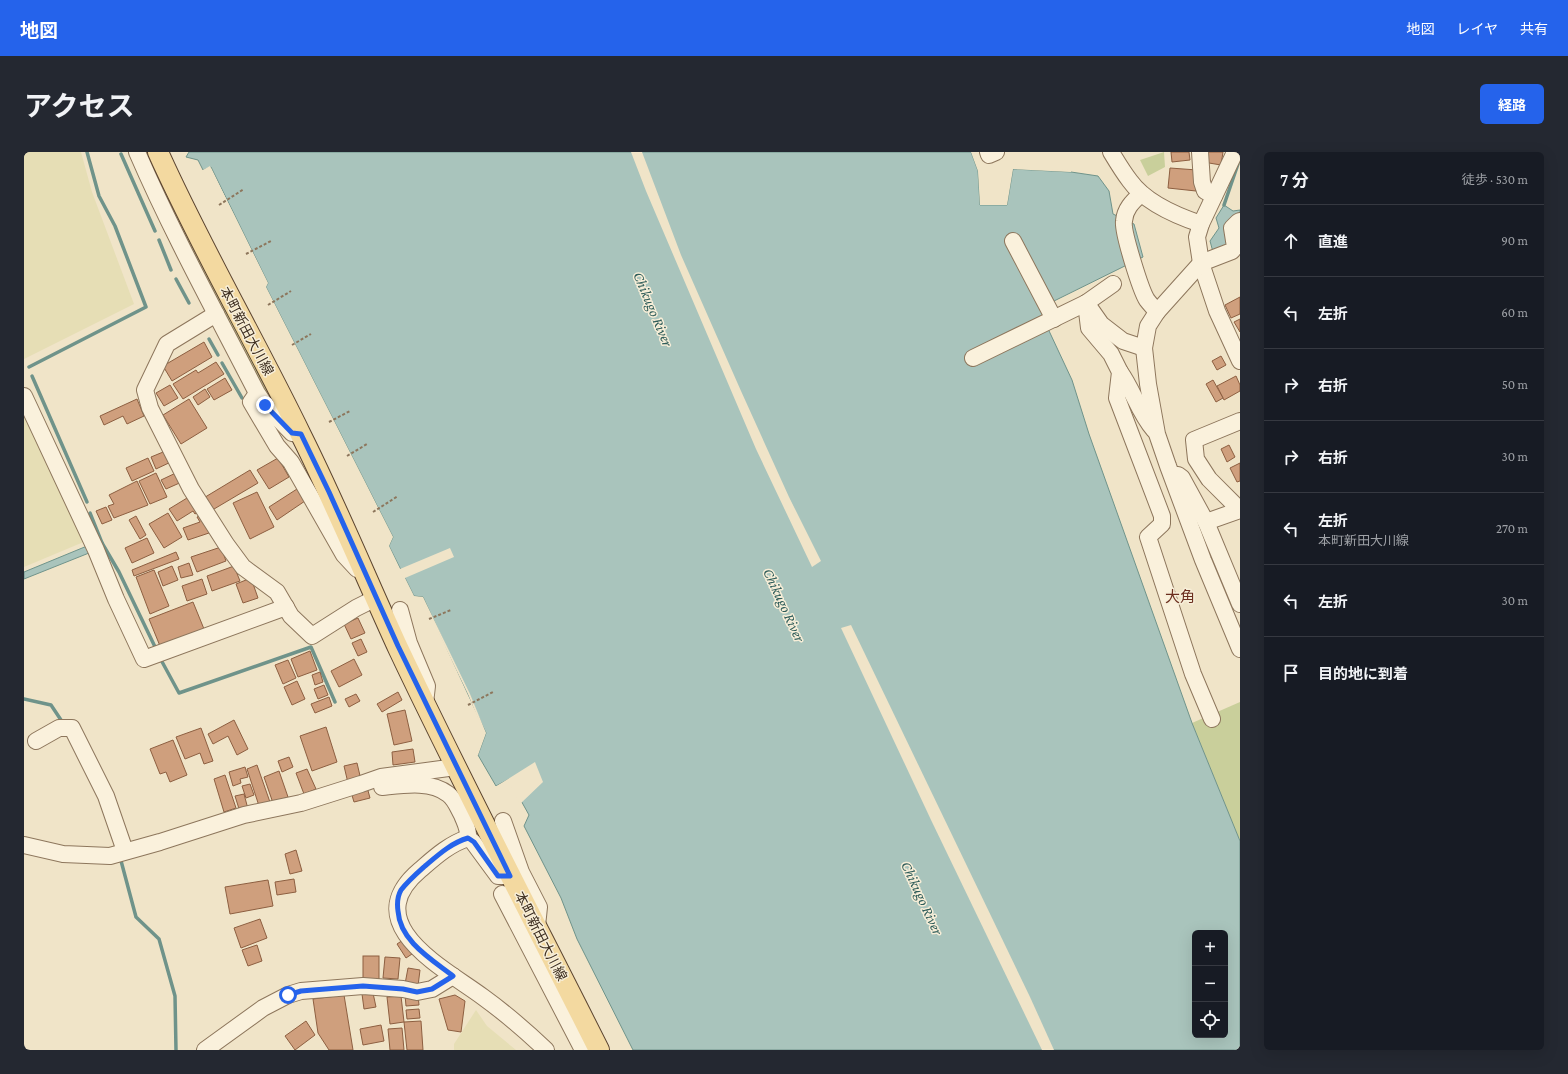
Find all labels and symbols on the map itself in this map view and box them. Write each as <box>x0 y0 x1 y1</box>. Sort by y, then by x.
water label: Chikugo River <box>629 269 676 350</box>
street label: 本町新田大川線 <box>217 284 277 378</box>
route end <box>256 396 274 414</box>
water label: Chikugo River <box>759 566 808 645</box>
district label: 大角 <box>1165 589 1195 605</box>
water label: Chikugo River <box>897 859 946 938</box>
street label: 本町新田大川線 <box>512 889 570 983</box>
route start <box>279 986 297 1004</box>

